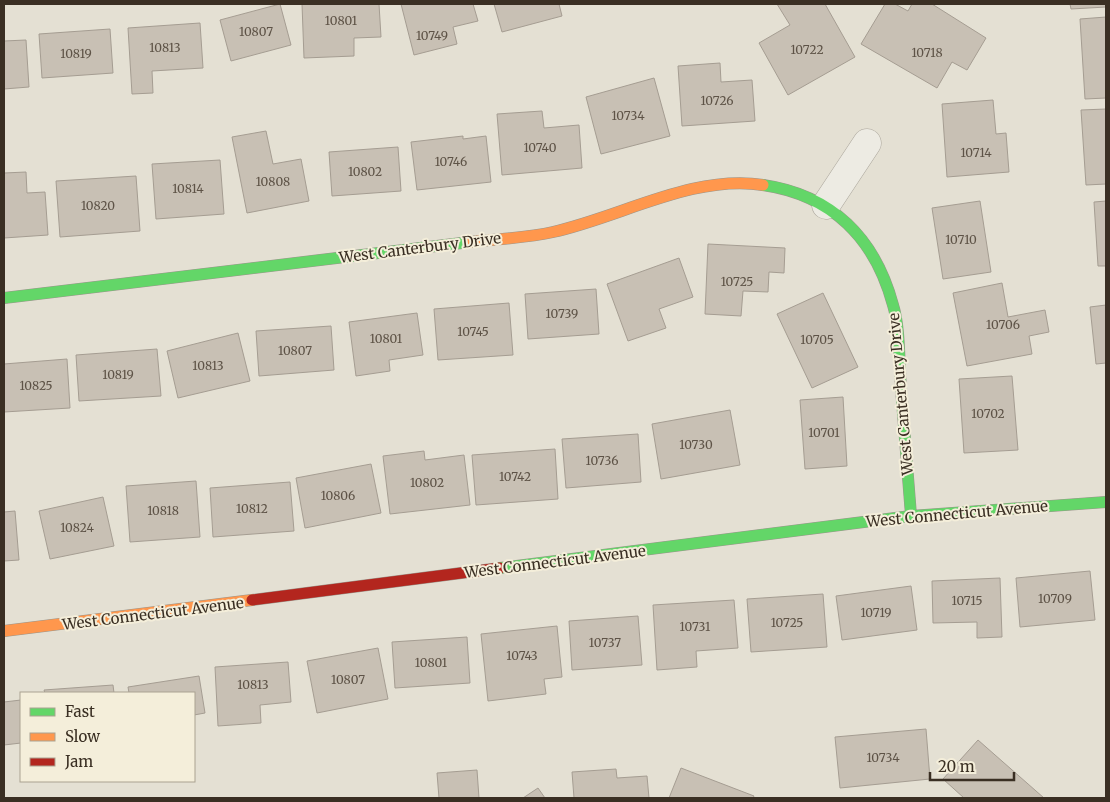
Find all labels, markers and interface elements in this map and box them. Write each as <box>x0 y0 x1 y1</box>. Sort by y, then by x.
house number: 10801 <box>325 13 358 28</box>
house number: 10807 <box>239 24 273 39</box>
house number: 10749 <box>416 28 448 43</box>
house number: 10813 <box>149 40 181 55</box>
house number: 10722 <box>790 42 824 57</box>
house number: 10718 <box>911 45 943 60</box>
house number: 10819 <box>60 46 92 61</box>
house number: 10726 <box>700 93 734 108</box>
house number: 10734 <box>611 108 645 123</box>
house number: 10740 <box>523 140 557 155</box>
house number: 10714 <box>960 145 992 160</box>
house number: 10746 <box>435 154 467 169</box>
house number: 10802 <box>348 164 382 179</box>
house number: 10808 <box>256 174 290 189</box>
house number: 10814 <box>172 181 204 196</box>
house number: 10820 <box>81 198 115 213</box>
street label: West Canterbury Drive <box>337 228 502 267</box>
house number: 10710 <box>945 232 977 247</box>
house number: 10725 <box>721 274 753 289</box>
house number: 10739 <box>546 306 578 321</box>
street label: West Canterbury Drive <box>884 312 917 477</box>
house number: 10706 <box>986 317 1020 332</box>
house number: 10745 <box>457 324 489 339</box>
house number: 10801 <box>370 331 403 346</box>
house number: 10705 <box>800 332 834 347</box>
house number: 10807 <box>278 343 312 358</box>
house number: 10813 <box>192 358 224 373</box>
house number: 10819 <box>102 367 134 382</box>
house number: 10825 <box>19 378 53 393</box>
house number: 10702 <box>971 406 1005 421</box>
house number: 10701 <box>808 425 840 440</box>
house number: 10730 <box>679 437 713 452</box>
house number: 10736 <box>586 453 618 468</box>
house number: 10742 <box>499 469 531 484</box>
house number: 10802 <box>410 475 444 490</box>
house number: 10806 <box>321 488 355 503</box>
street label: West Connecticut Avenue <box>864 496 1049 531</box>
house number: 10812 <box>236 501 268 516</box>
house number: 10818 <box>147 503 179 518</box>
house number: 10824 <box>60 520 94 535</box>
street label: West Connecticut Avenue <box>462 541 647 582</box>
house number: 10709 <box>1038 591 1072 606</box>
street label: West Connecticut Avenue <box>60 593 245 634</box>
house number: 10715 <box>952 593 983 608</box>
house number: 10719 <box>860 605 892 620</box>
house number: 10725 <box>771 615 803 630</box>
house number: 10731 <box>680 619 711 634</box>
house number: 10737 <box>589 635 621 650</box>
house number: 10743 <box>506 648 538 663</box>
house number: 10801 <box>415 655 448 670</box>
house number: 10807 <box>331 672 365 687</box>
house number: 10813 <box>237 677 269 692</box>
legend <box>20 692 195 782</box>
text: Fast <box>65 702 95 721</box>
text: Slow <box>65 727 100 746</box>
house number: 10734 <box>866 750 900 765</box>
scale bar <box>930 750 1014 782</box>
text: Jam <box>64 752 93 771</box>
text: 20 m <box>938 757 975 776</box>

